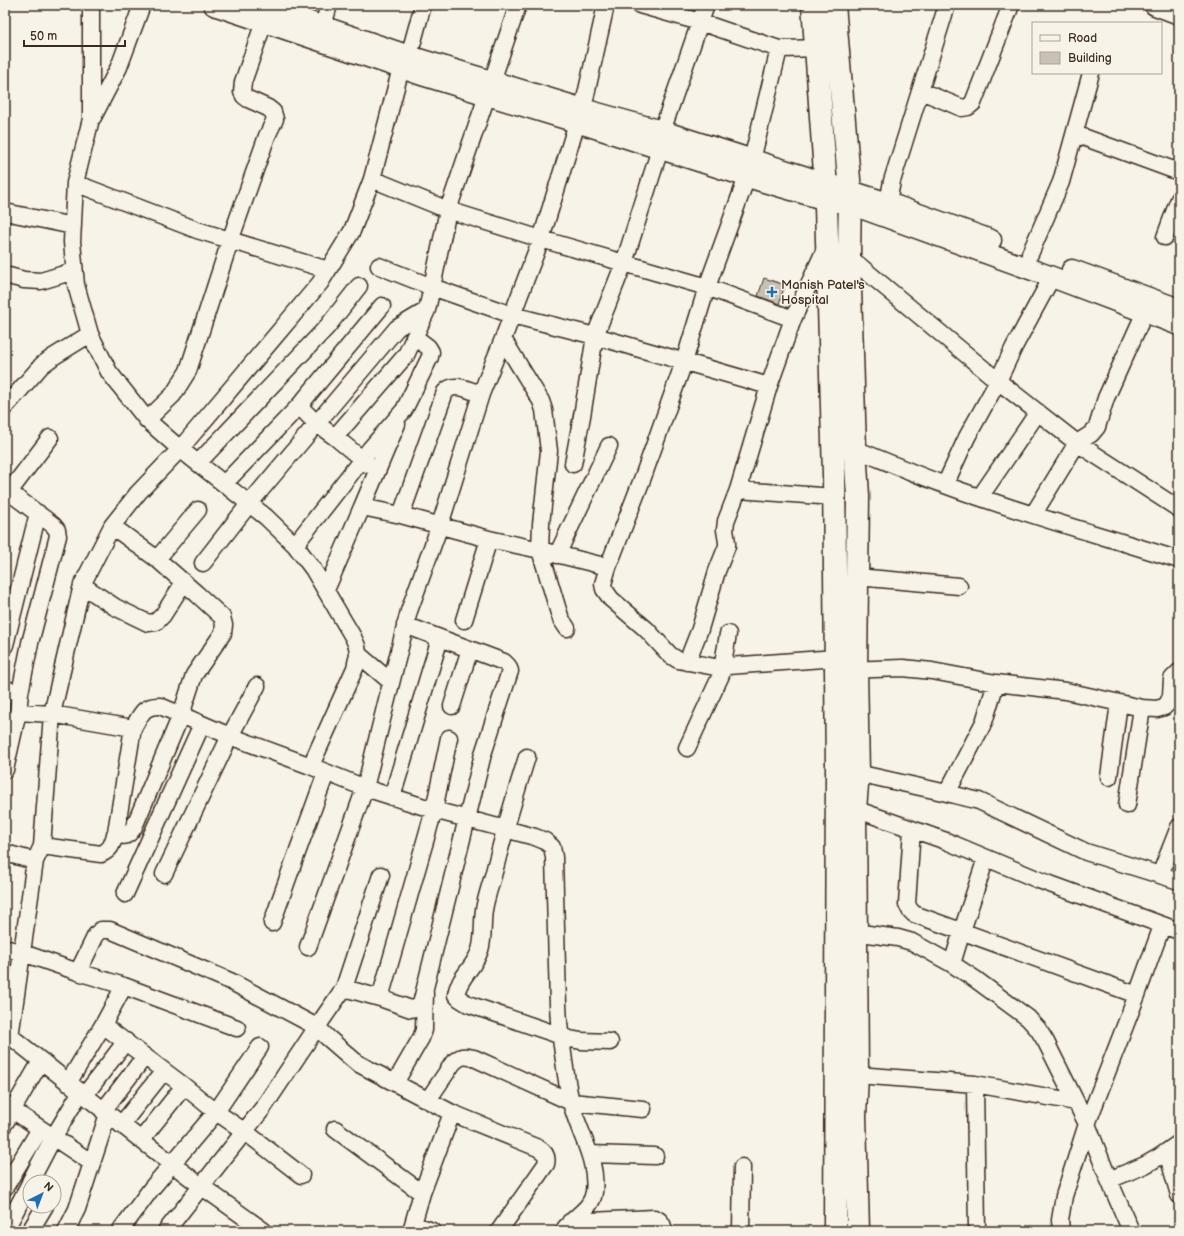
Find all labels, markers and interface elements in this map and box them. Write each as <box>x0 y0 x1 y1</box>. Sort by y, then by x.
scale bar <box>24 22 125 48</box>
legend <box>1032 22 1162 74</box>
text: 50 m <box>30 29 57 44</box>
text: Road <box>1068 31 1097 46</box>
text: Building <box>1068 51 1112 66</box>
place label: Manish Patel's Hospital <box>781 277 865 308</box>
marker: Manish Patel's Hospital <box>766 286 778 298</box>
north arrow <box>22 1174 62 1214</box>
text: N <box>41 1179 56 1195</box>

